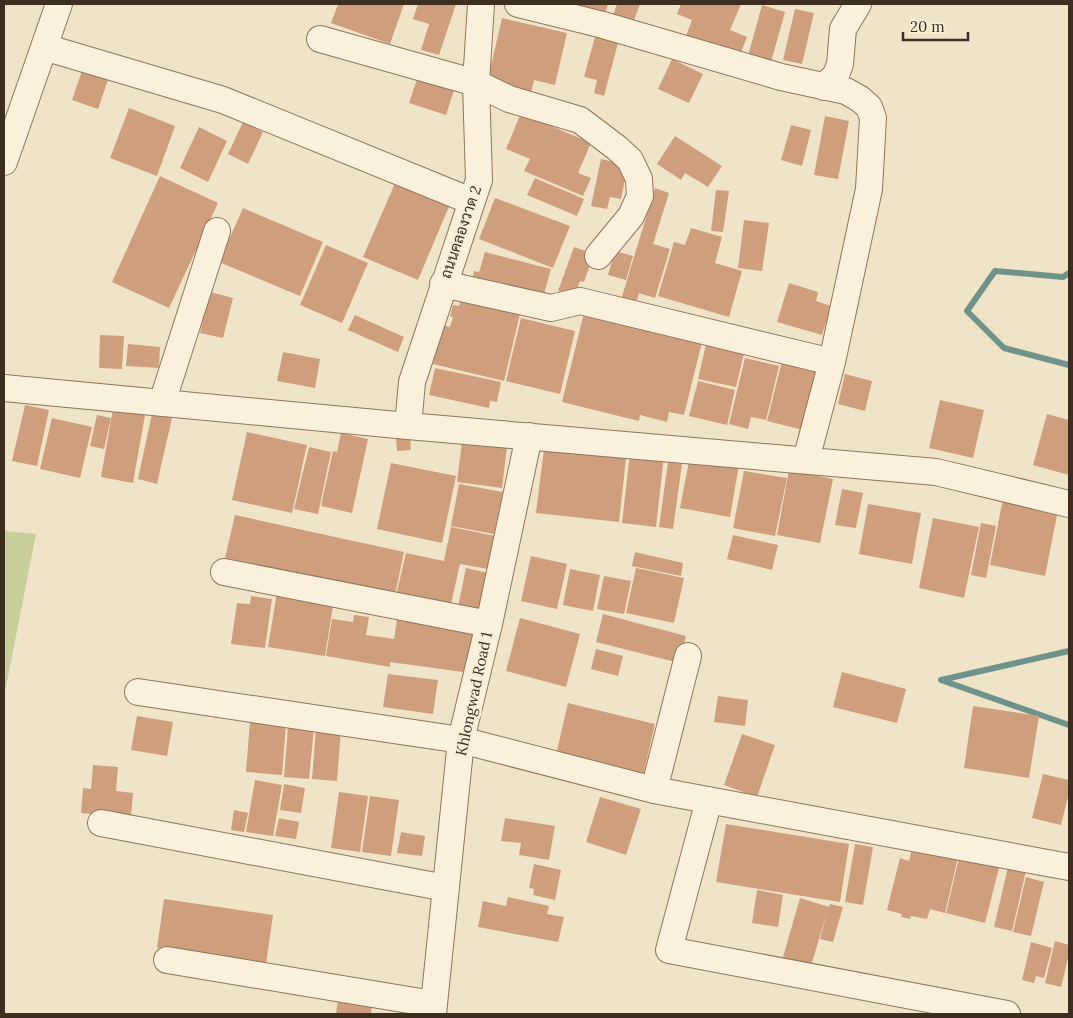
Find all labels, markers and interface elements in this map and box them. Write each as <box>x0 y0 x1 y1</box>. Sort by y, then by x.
scale bar <box>903 10 968 42</box>
text: 20 m <box>910 17 945 36</box>
street label: ถนนคลองวาด 2 <box>436 183 485 281</box>
street label: Khlongwad Road 1 <box>451 630 496 758</box>

